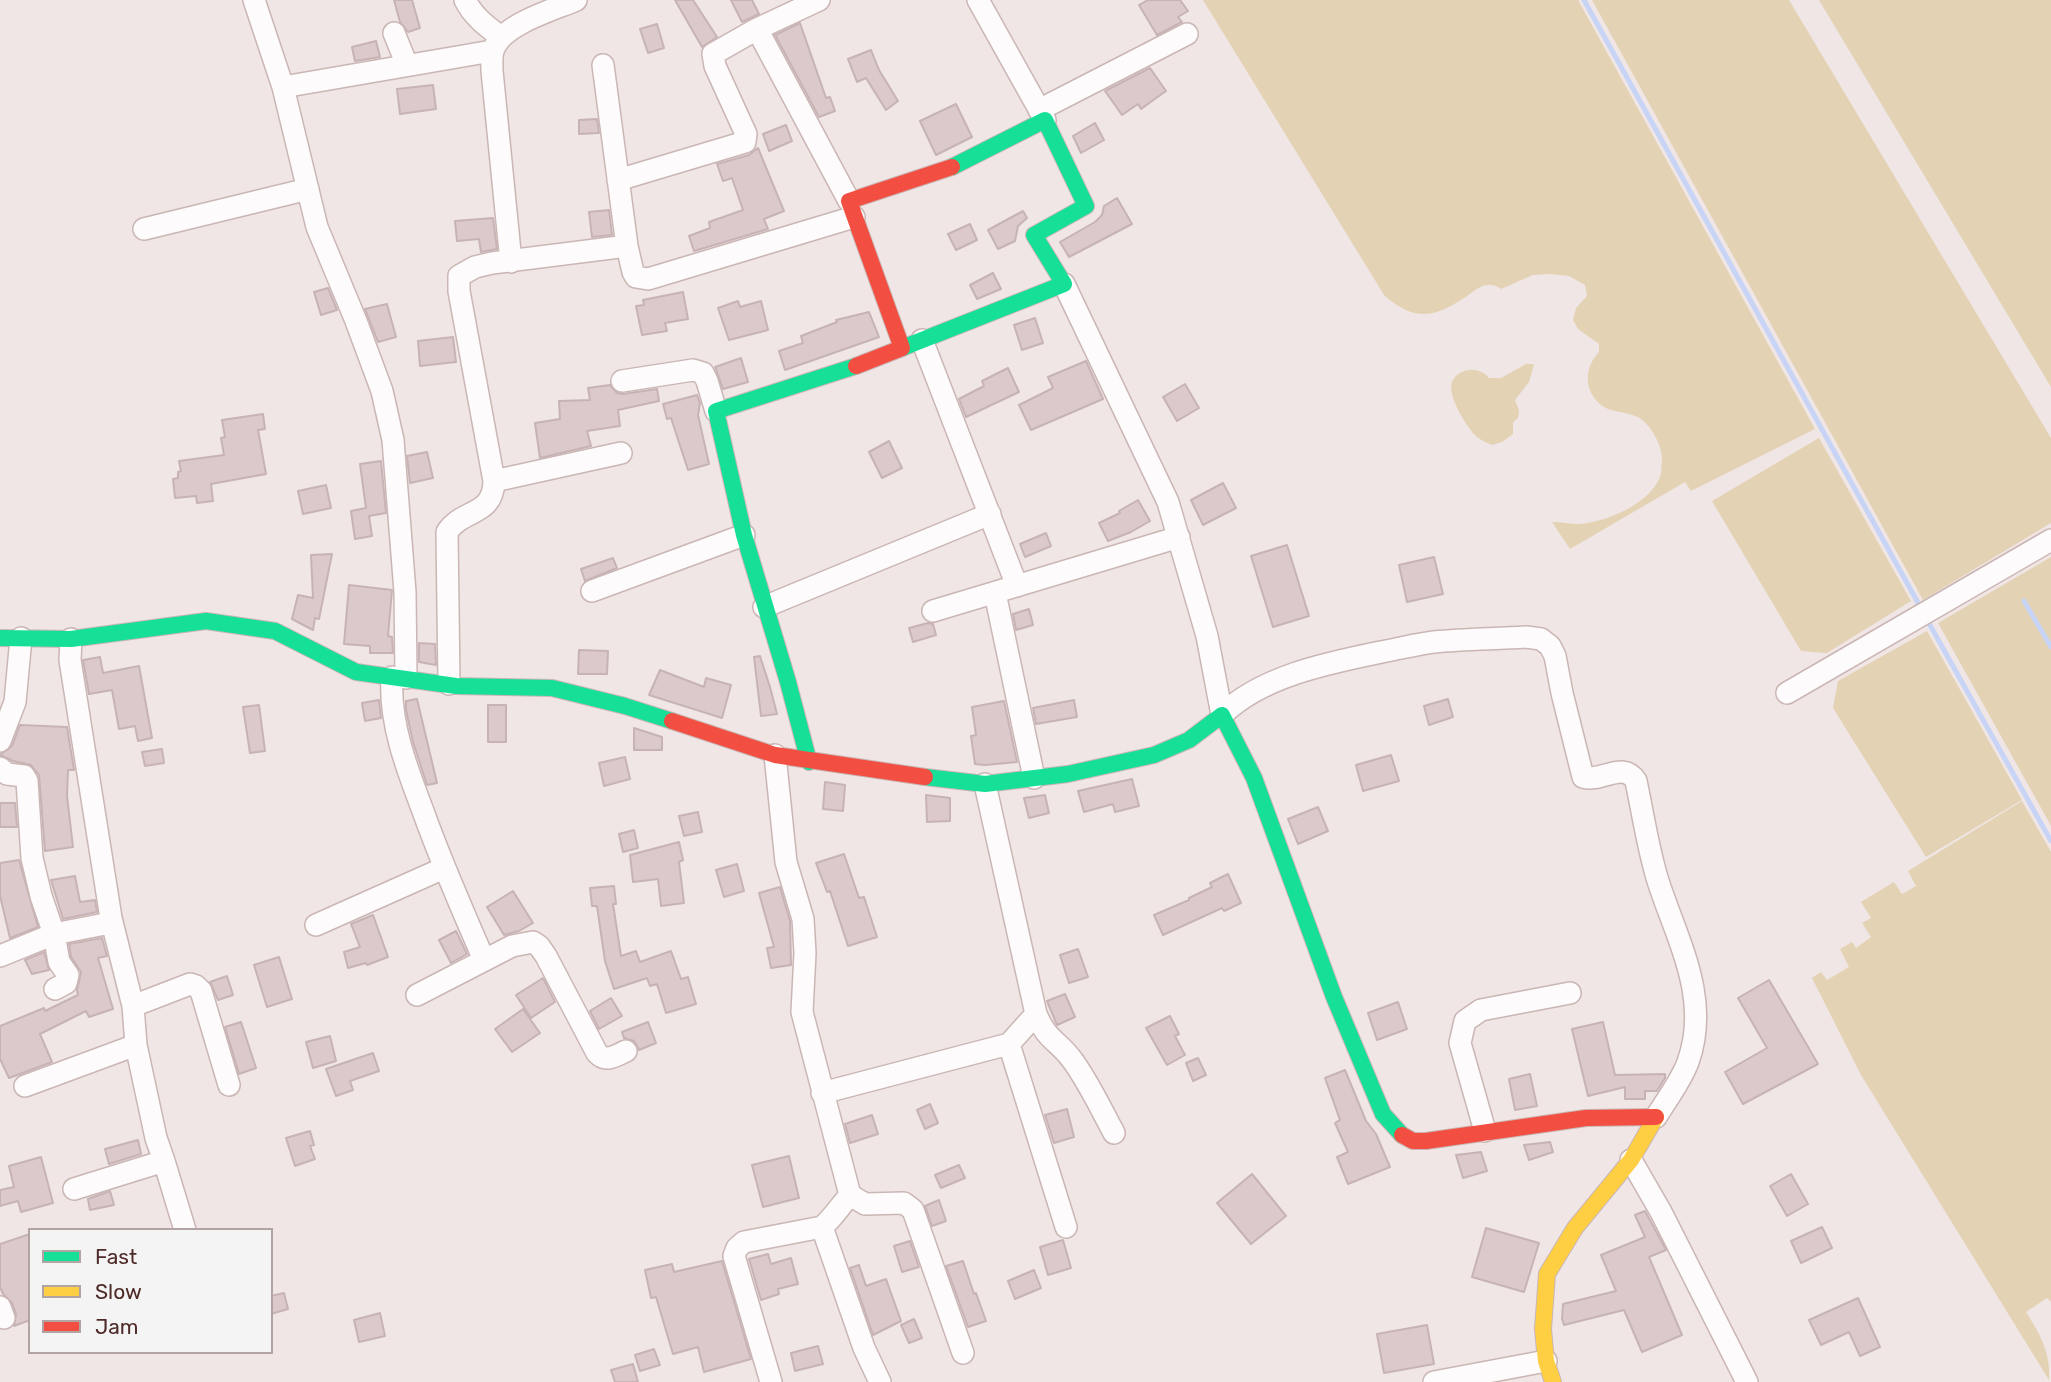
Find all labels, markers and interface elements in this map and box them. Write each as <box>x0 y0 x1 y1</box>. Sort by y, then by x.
legend <box>28 1228 273 1354</box>
text: Fast <box>95 1244 137 1269</box>
text: Slow <box>95 1279 142 1304</box>
text: Jam <box>95 1314 139 1339</box>

